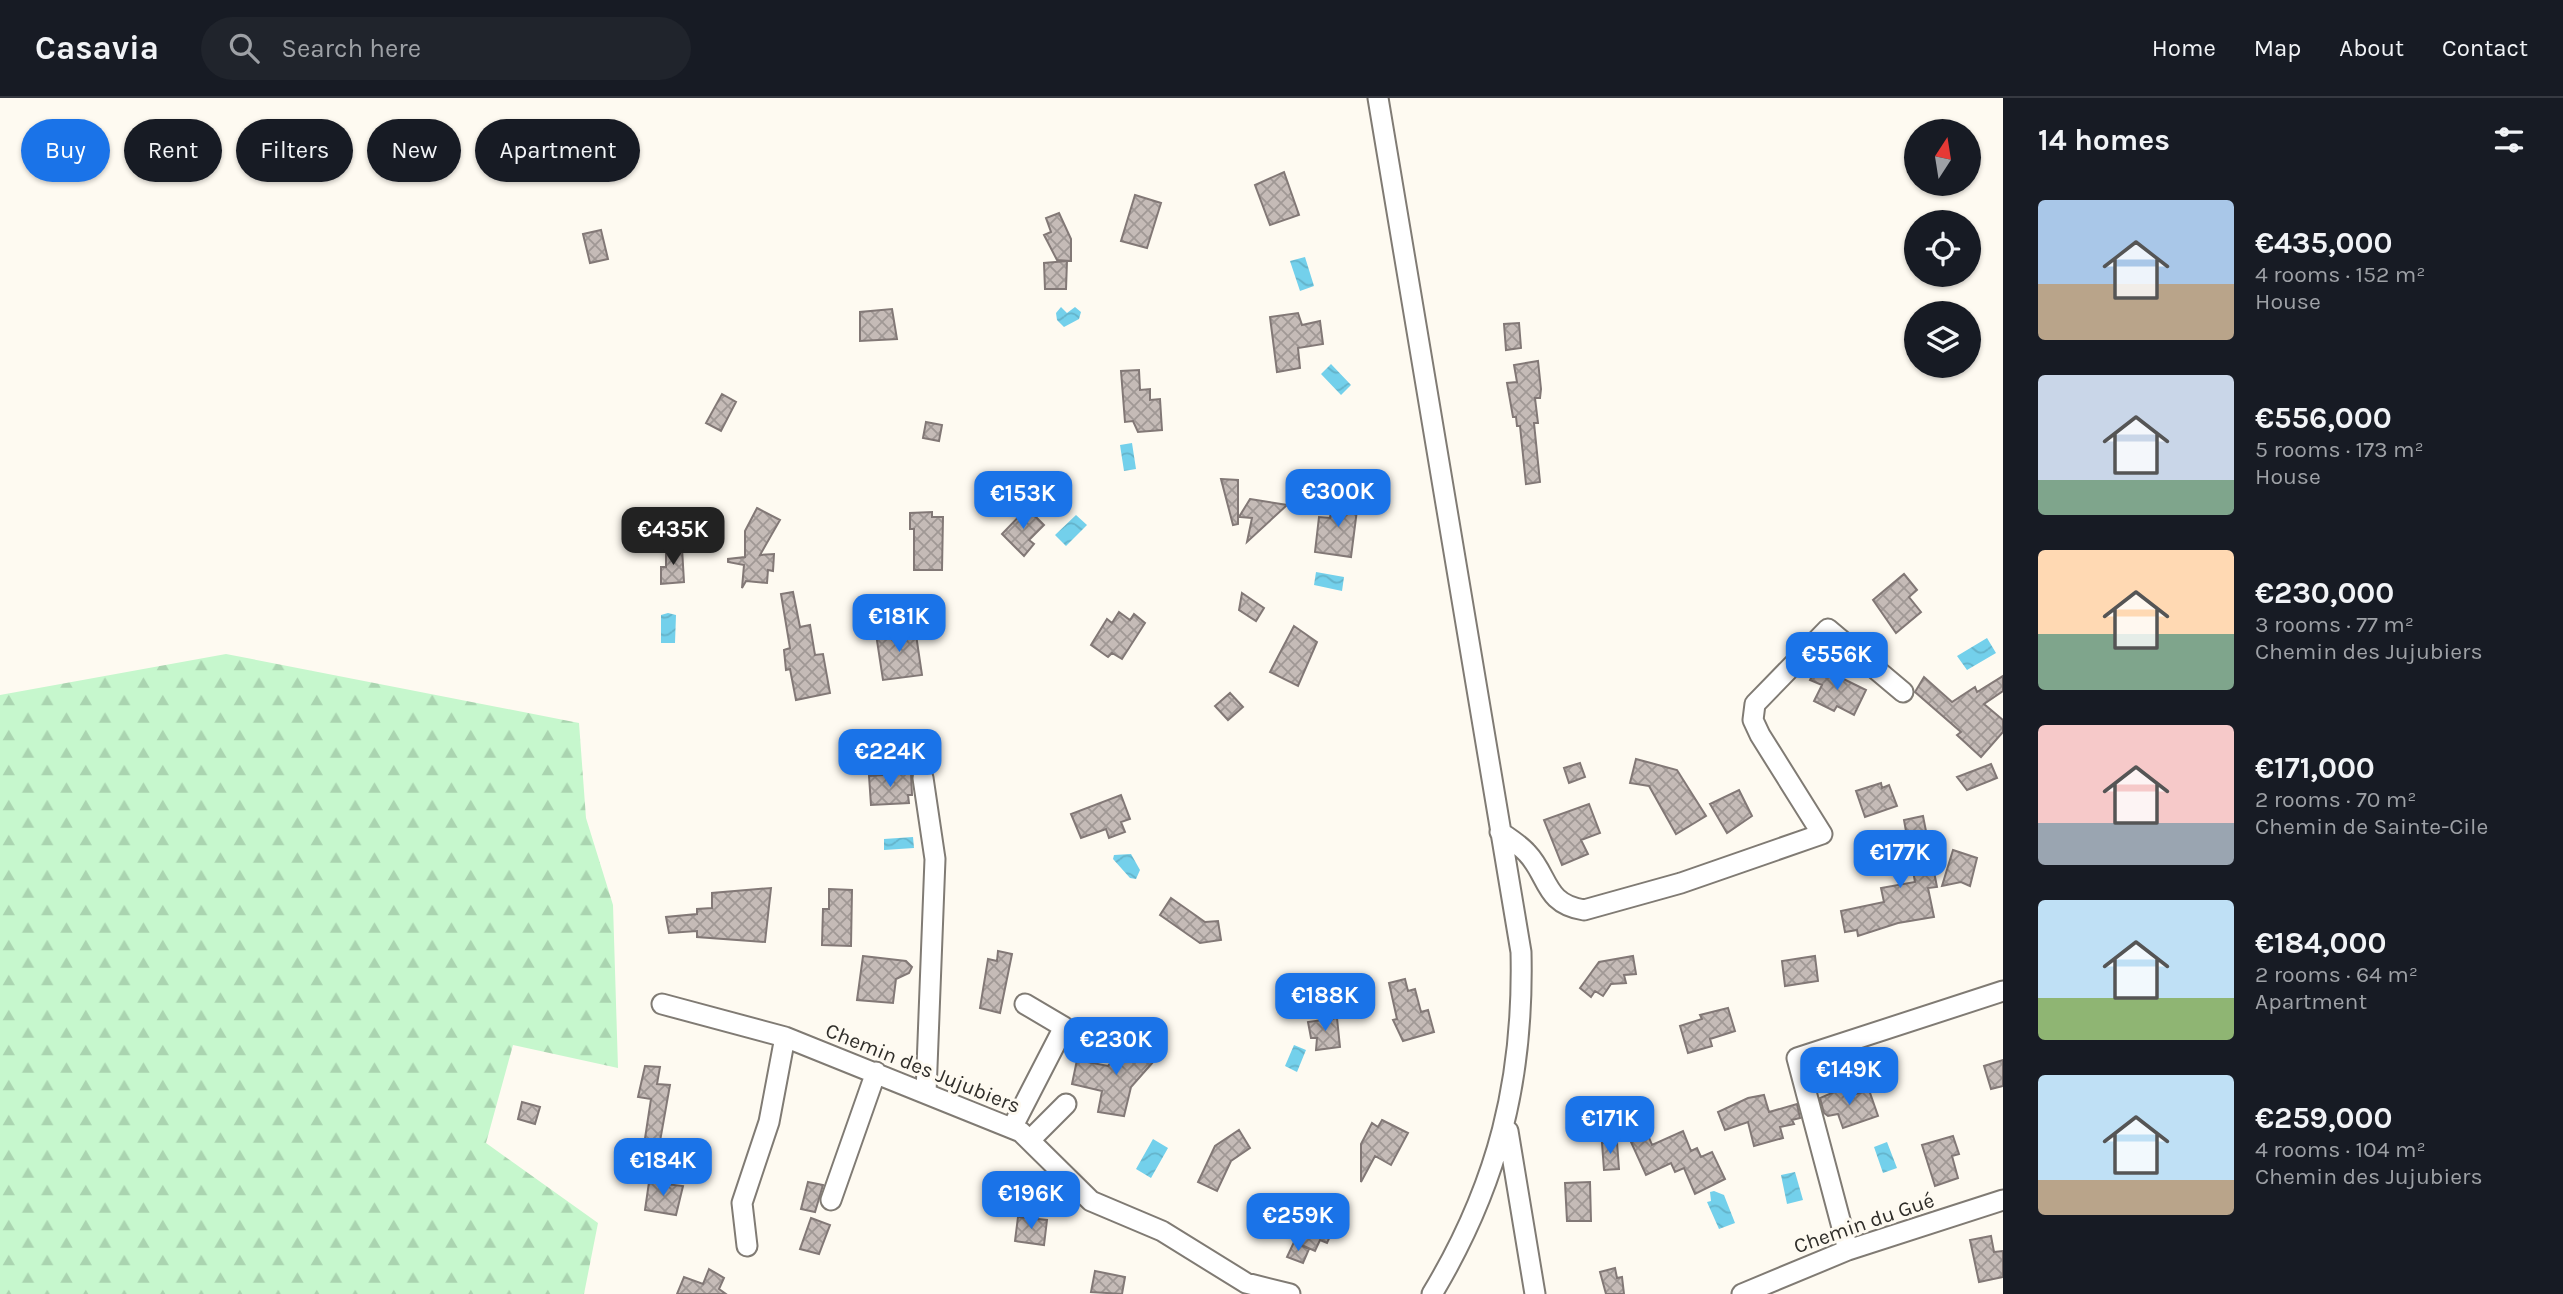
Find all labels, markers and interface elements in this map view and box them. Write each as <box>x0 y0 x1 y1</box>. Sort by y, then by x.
search box <box>201 17 691 80</box>
text: Casavia <box>35 29 159 67</box>
icon: search <box>225 29 263 67</box>
text: Search here <box>281 33 421 64</box>
text: Home <box>2152 34 2216 62</box>
text: Map <box>2254 34 2301 62</box>
text: About <box>2339 34 2404 62</box>
text: Contact <box>2442 34 2528 62</box>
chip: Buy <box>21 119 110 182</box>
chip: Rent <box>124 119 222 182</box>
chip: Filters <box>236 119 353 182</box>
chip: New <box>367 119 461 182</box>
chip: Apartment <box>475 119 640 182</box>
north arrow <box>1904 119 1981 196</box>
map controls <box>1904 119 1981 378</box>
icon: filters <box>2490 121 2528 159</box>
text: 14 homes <box>2038 122 2170 158</box>
button: locate <box>1904 210 1981 287</box>
text: €435,000 <box>2255 225 2393 261</box>
icon: home <box>2094 228 2178 312</box>
text: 4 rooms · 152 m² <box>2255 261 2426 288</box>
text: House <box>2255 288 2321 315</box>
button: layers <box>1904 301 1981 378</box>
text: €556,000 <box>2255 400 2392 436</box>
icon: home <box>2094 403 2178 487</box>
text: 5 rooms · 173 m² <box>2255 436 2424 463</box>
text: House <box>2255 463 2321 490</box>
pin: €300K <box>1289 470 1387 529</box>
pin: €153K <box>974 472 1072 531</box>
text: €300K <box>1301 478 1375 505</box>
text: €153K <box>990 480 1056 507</box>
pin: €435K <box>624 508 722 567</box>
text: €435K <box>638 516 709 543</box>
text: €230,000 <box>2255 575 2394 611</box>
icon: home <box>2094 578 2178 662</box>
pin: €181K <box>850 594 948 654</box>
text: €181K <box>869 603 929 630</box>
text: 3 rooms · 77 m² <box>2255 611 2414 638</box>
pin: €556K <box>1788 632 1886 692</box>
text: Chemin des Jujubiers <box>2255 638 2483 665</box>
text: €556K <box>1802 641 1872 668</box>
pin: €224K <box>841 730 939 789</box>
text: €224K <box>854 738 926 765</box>
text: €171,000 <box>2255 750 2375 786</box>
icon: home <box>2094 753 2178 837</box>
text: 2 rooms · 70 m² <box>2255 786 2417 813</box>
text: Chemin de Sainte-Cile <box>2255 813 2488 840</box>
pin: €177K <box>1851 830 1949 890</box>
text: €177K <box>1870 839 1930 866</box>
text: €184,000 <box>2255 925 2386 961</box>
icon: home <box>2094 928 2178 1012</box>
text: 2 rooms · 64 m² <box>2255 961 2418 988</box>
pin: €188K <box>1276 974 1374 1033</box>
text: €188K <box>1291 982 1359 1009</box>
text: Apartment <box>2255 988 2367 1015</box>
street label: Chemin des Jujubiers <box>822 1018 1024 1118</box>
pin: €230K <box>1067 1018 1165 1077</box>
text: €230K <box>1080 1026 1152 1053</box>
pin: €149K <box>1800 1048 1898 1107</box>
text: €149K <box>1816 1056 1882 1083</box>
pin: €171K <box>1561 1096 1659 1156</box>
text: €259,000 <box>2255 1100 2392 1136</box>
icon: home <box>2094 1103 2178 1187</box>
text: €171K <box>1581 1105 1639 1132</box>
text: 4 rooms · 104 m² <box>2255 1136 2426 1163</box>
pin: €184K <box>614 1138 712 1198</box>
text: €184K <box>630 1147 696 1174</box>
text: Chemin des Jujubiers <box>2255 1163 2483 1190</box>
pin: €196K <box>982 1172 1080 1231</box>
text: €196K <box>998 1180 1064 1207</box>
street label: Chemin du Gué <box>1791 1188 1937 1258</box>
pin: €259K <box>1249 1194 1347 1253</box>
text: €259K <box>1263 1202 1333 1229</box>

